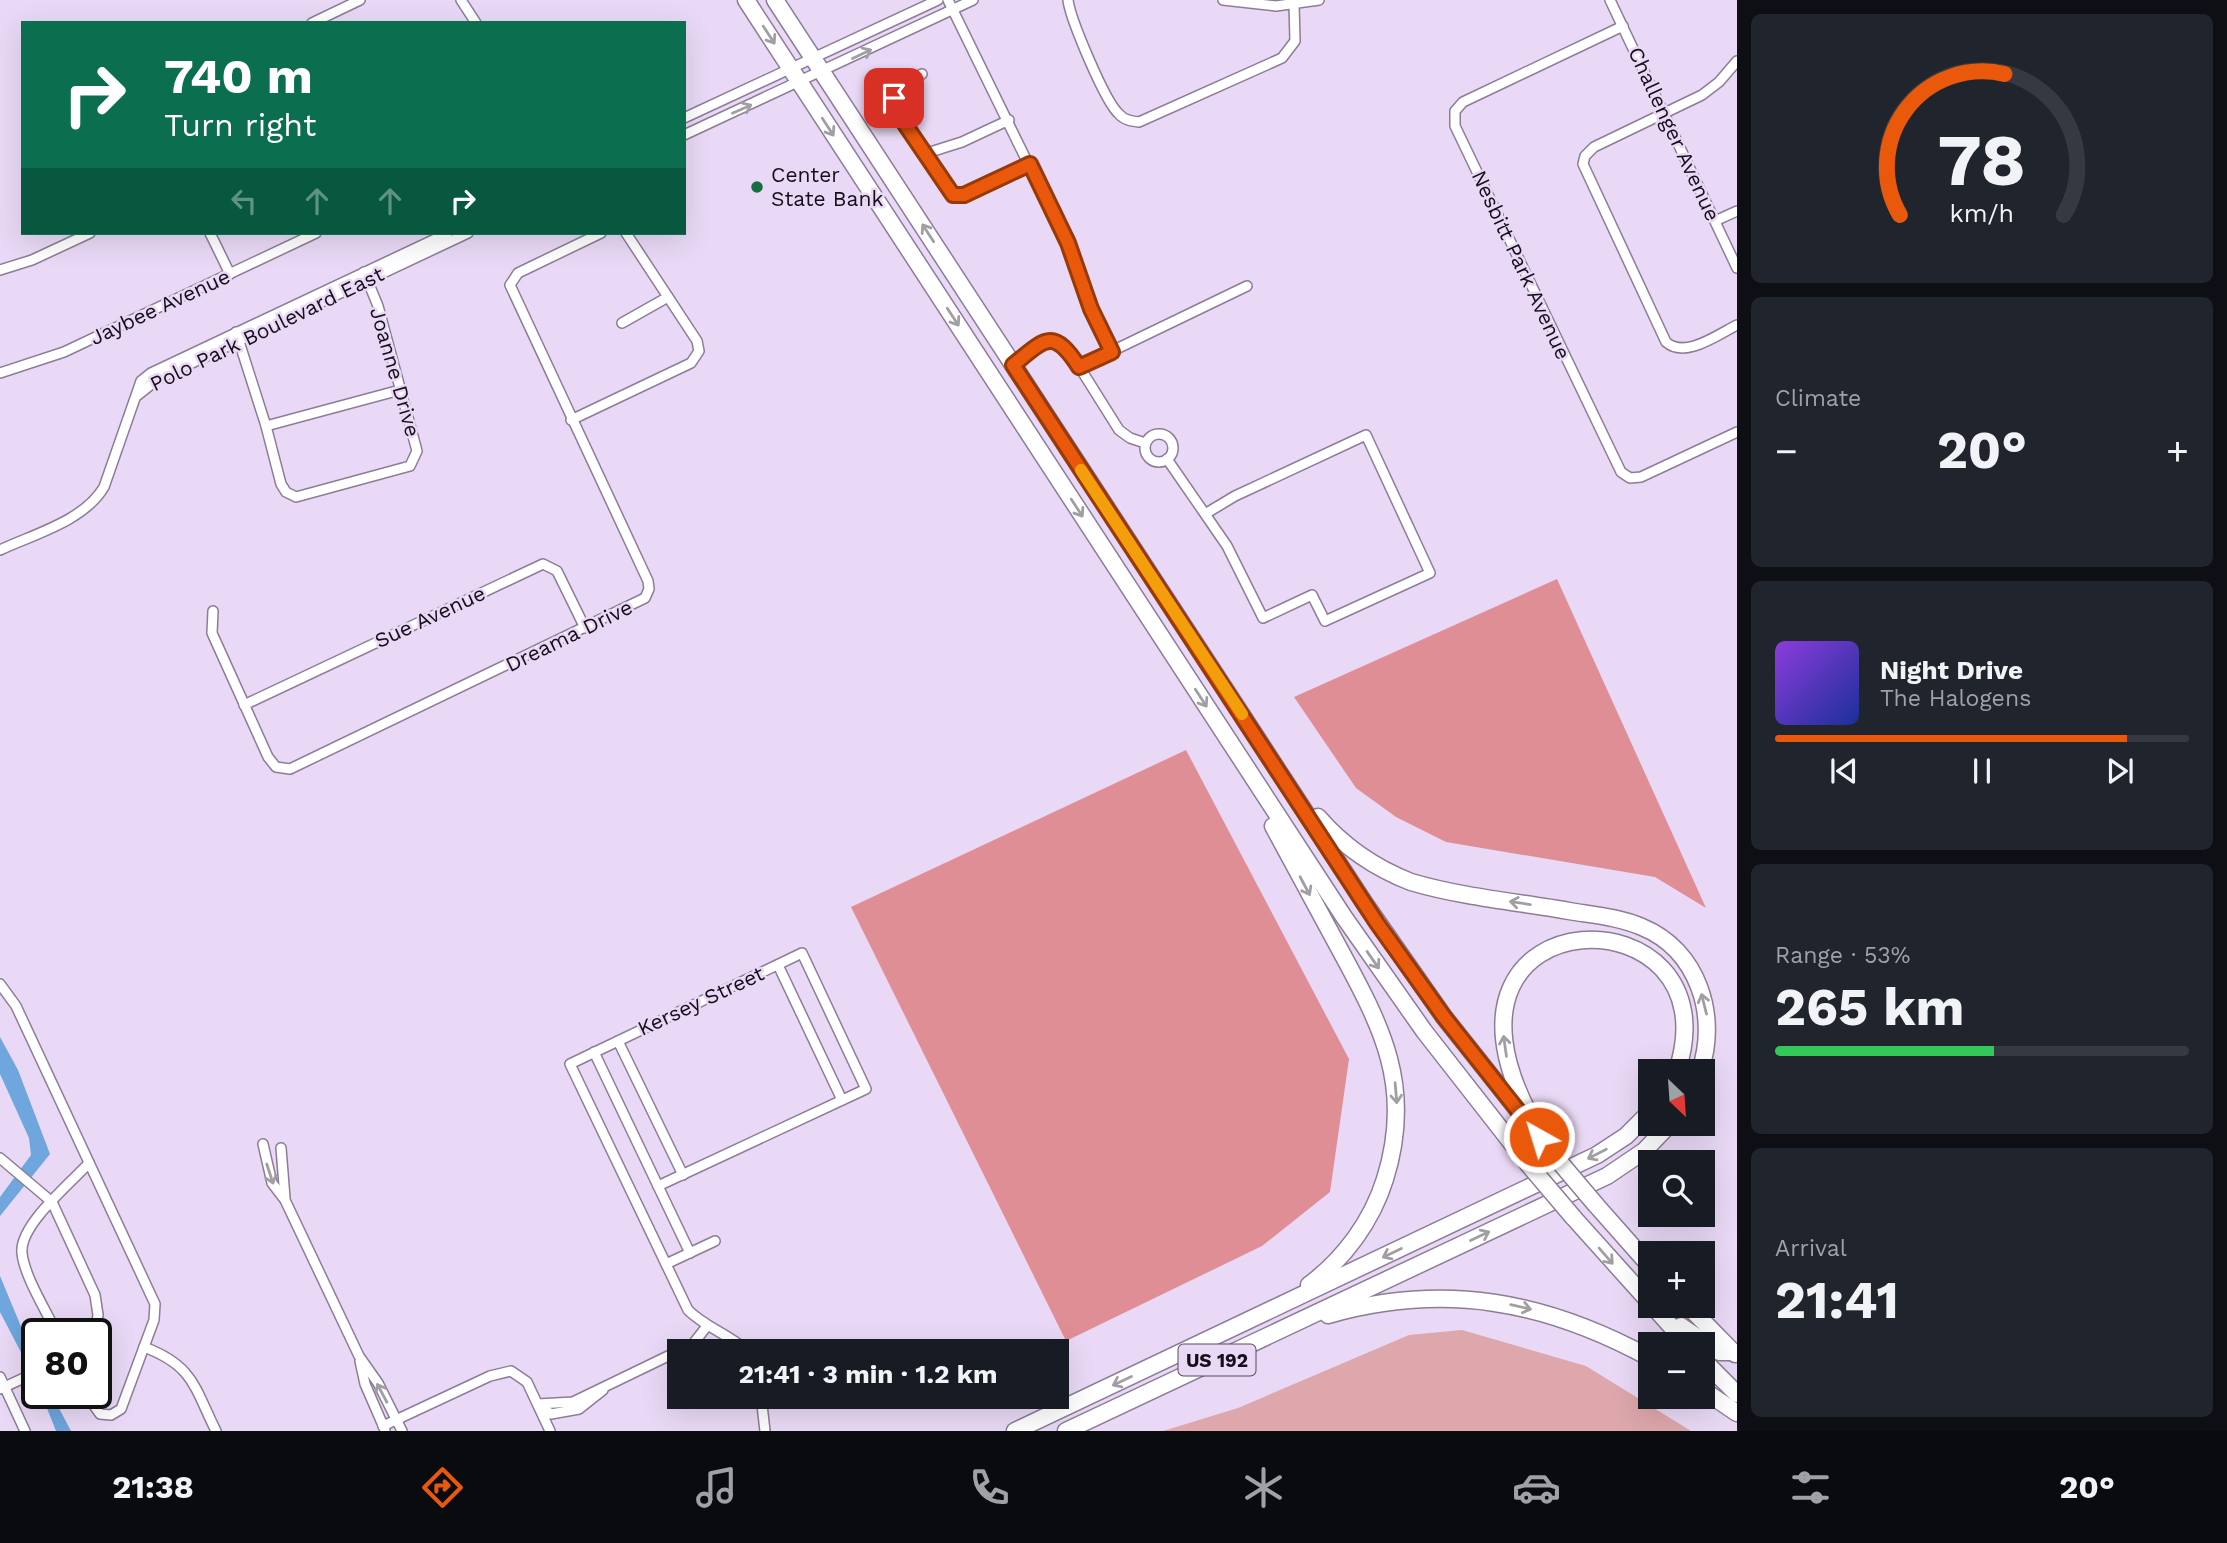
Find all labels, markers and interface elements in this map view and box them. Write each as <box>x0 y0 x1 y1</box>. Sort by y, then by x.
one-way arrow <box>762 24 776 44</box>
street label: Challenger Avenue <box>1623 43 1726 225</box>
one-way arrow <box>851 46 872 60</box>
text: 740 m <box>164 47 313 105</box>
icon: right <box>49 49 140 140</box>
pin <box>864 68 924 128</box>
icon: arrive <box>875 79 913 117</box>
one-way arrow <box>731 102 752 115</box>
text: Turn right <box>164 106 316 144</box>
one-way arrow <box>822 116 836 136</box>
text: 78 <box>1938 117 2026 203</box>
place label: Center State Bank <box>771 162 883 211</box>
street label: Nesbitt Park Avenue <box>1467 166 1576 363</box>
marker: Center State Bank <box>749 179 765 195</box>
icon: left <box>225 182 263 220</box>
icon: ahead <box>298 182 336 220</box>
icon: ahead <box>371 182 409 220</box>
icon: right <box>444 182 482 220</box>
text: km/h <box>1950 199 2014 228</box>
one-way arrow <box>921 224 935 244</box>
street label: Polo Park Boulevard East <box>146 261 388 396</box>
street label: Jaybee Avenue <box>86 263 234 350</box>
street label: Joanne Drive <box>365 304 426 440</box>
one-way arrow <box>946 307 960 327</box>
text: Climate <box>1775 385 1861 412</box>
text: 20° <box>1937 420 2027 481</box>
text: − <box>1775 429 1798 473</box>
text: + <box>2166 429 2189 473</box>
one-way arrow <box>1069 498 1084 517</box>
street label: Sue Avenue <box>371 580 489 653</box>
street label: Dreama Drive <box>501 594 636 677</box>
text: Night Drive <box>1880 655 2023 685</box>
text: The Halogens <box>1880 685 2031 712</box>
one-way arrow <box>1194 688 1208 708</box>
icon: previous <box>1825 752 1863 790</box>
icon: pause <box>1963 752 2001 790</box>
icon: next <box>2101 752 2139 790</box>
one-way arrow <box>1299 875 1313 896</box>
one-way arrow <box>1509 896 1532 909</box>
text: Range · 53% <box>1775 942 1910 969</box>
one-way arrow <box>1366 950 1380 969</box>
street label: Kersey Street <box>634 960 768 1041</box>
text: 265 km <box>1775 977 1965 1038</box>
one-way arrow <box>1697 993 1710 1016</box>
one-way arrow <box>1498 1035 1511 1058</box>
north arrow <box>1638 1059 1715 1136</box>
map controls <box>1638 1059 1715 1409</box>
one-way arrow <box>1390 1081 1403 1103</box>
position arrow <box>1502 1100 1576 1174</box>
one-way arrow <box>1587 1148 1608 1162</box>
button: search <box>1638 1150 1715 1227</box>
one-way arrow <box>265 1162 278 1184</box>
one-way arrow <box>1469 1228 1490 1242</box>
text: Arrival <box>1775 1235 1847 1262</box>
button: + <box>1638 1241 1715 1318</box>
one-way arrow <box>1382 1247 1403 1260</box>
one-way arrow <box>1598 1247 1614 1265</box>
text: 21:41 <box>1775 1270 1899 1331</box>
one-way arrow <box>1509 1301 1532 1314</box>
speed limit sign: 80 <box>21 1318 112 1409</box>
button: − <box>1638 1332 1715 1409</box>
road number: US 192 <box>1178 1344 1256 1376</box>
text: 21:41 · 3 min · 1.2 km <box>738 1359 998 1389</box>
one-way arrow <box>1112 1375 1133 1388</box>
one-way arrow <box>375 1383 389 1403</box>
icon: directions <box>418 1463 467 1512</box>
icon: music <box>692 1463 741 1512</box>
icon: phone <box>965 1463 1014 1512</box>
icon: climate <box>1239 1463 1288 1512</box>
icon: car <box>1512 1463 1561 1512</box>
icon: filters <box>1786 1463 1835 1512</box>
text: 21:38 <box>112 1468 194 1506</box>
text: 20° <box>2059 1468 2115 1506</box>

